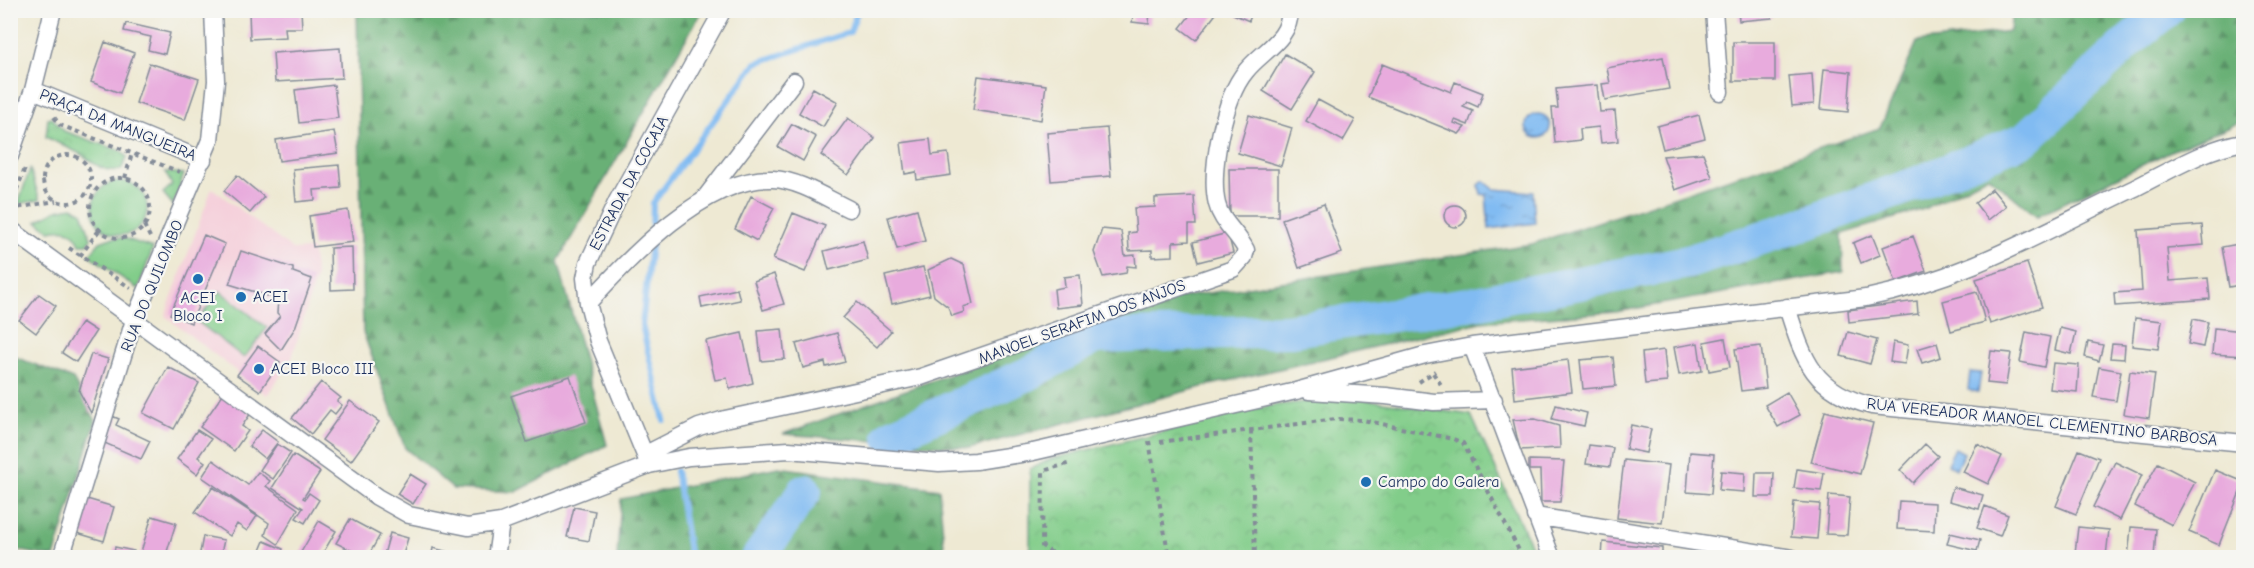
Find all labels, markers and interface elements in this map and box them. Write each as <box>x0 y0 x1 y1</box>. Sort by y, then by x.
street label: PRAÇA DA MANGUEIRA <box>37 85 199 165</box>
street label: ESTRADA DA COCAIA <box>586 113 672 253</box>
street label: RUA DO QUILOMBO <box>117 217 187 355</box>
marker: ACEI Bloco I <box>191 272 205 286</box>
street label: MANOEL SERAFIM DOS ANJOS <box>976 276 1188 368</box>
place label: ACEI <box>253 288 288 306</box>
place label: ACEI Bloco I <box>173 289 223 325</box>
marker: ACEI <box>234 290 248 304</box>
place label: ACEI Bloco III <box>271 360 374 378</box>
marker: ACEI Bloco III <box>252 362 266 376</box>
street label: RUA VEREADOR MANOEL CLEMENTINO BARBOSA <box>1866 395 2218 449</box>
place label: Campo do Galera <box>1378 473 1499 491</box>
marker: Campo do Galera <box>1359 475 1373 489</box>

